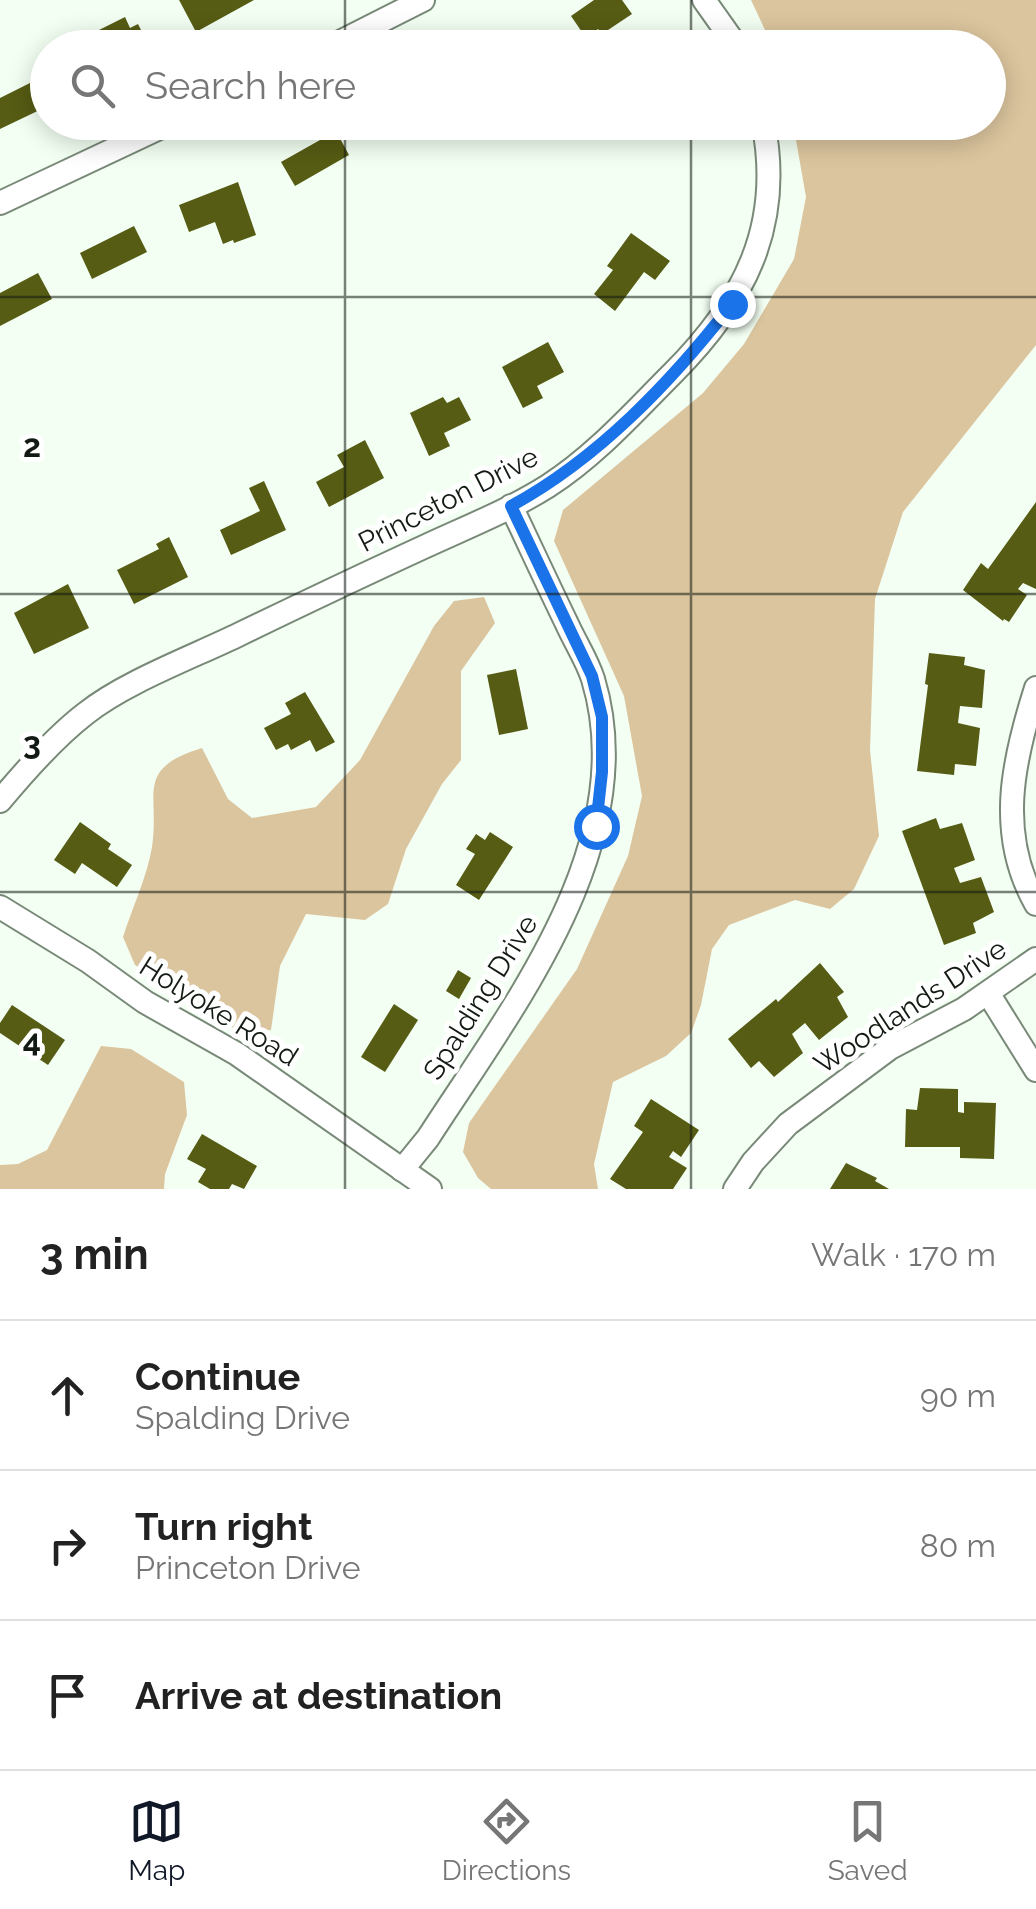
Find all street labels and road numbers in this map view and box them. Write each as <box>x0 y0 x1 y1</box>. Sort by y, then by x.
street label: Princeton Drive <box>353 440 544 559</box>
street label: Spalding Drive <box>417 909 544 1086</box>
street label: Woodlands Drive <box>808 932 1012 1081</box>
street label: Holyoke Road <box>134 950 304 1073</box>

